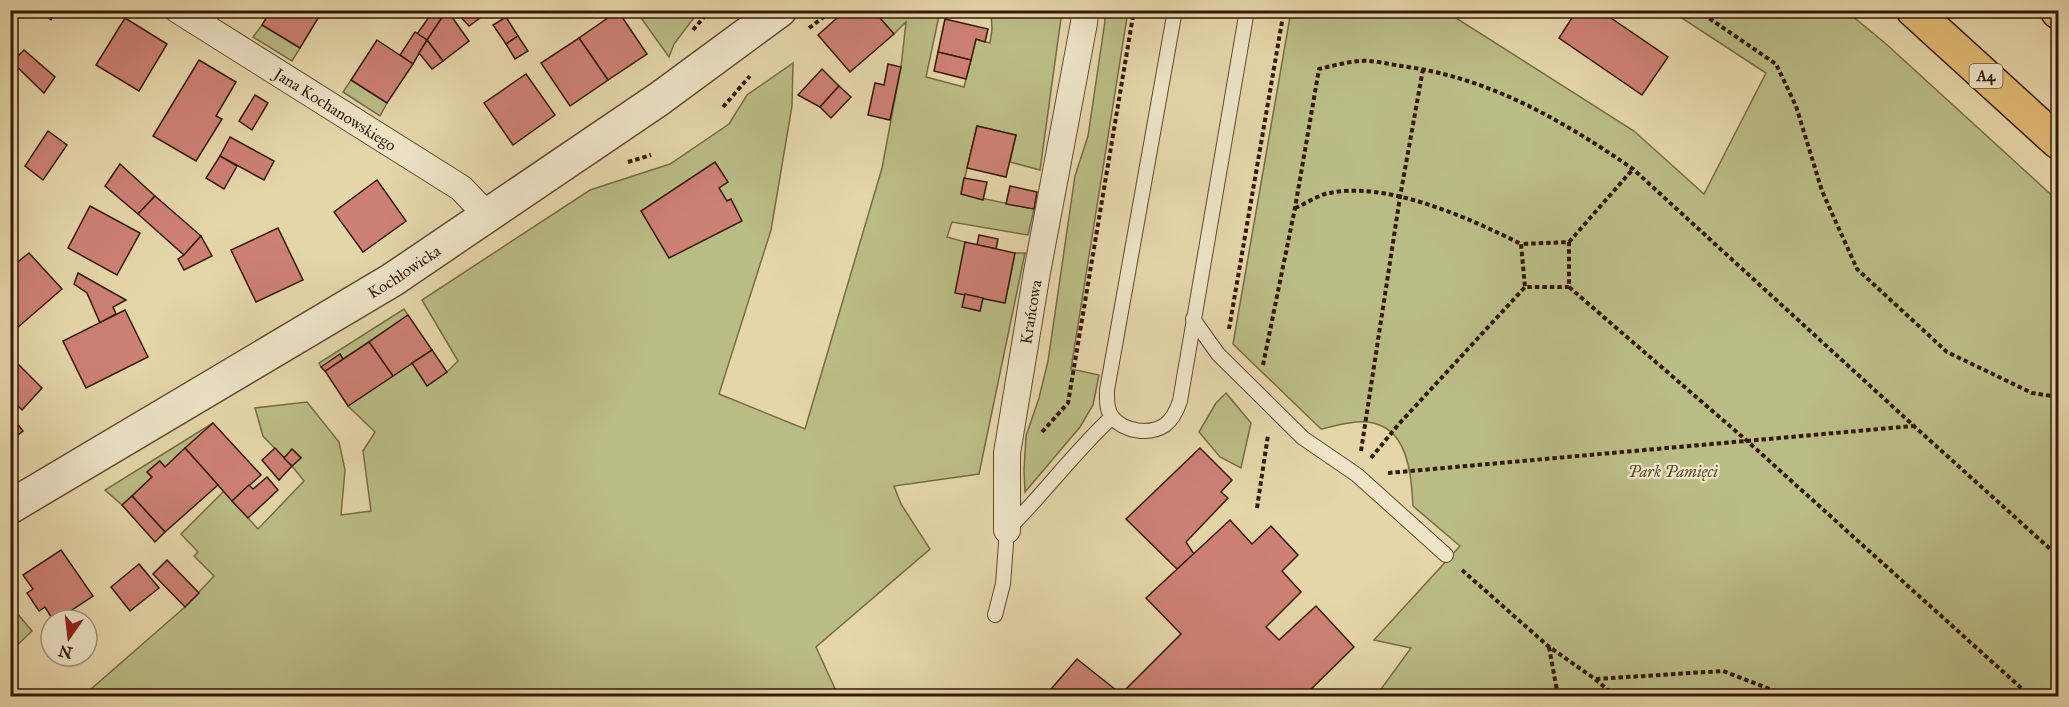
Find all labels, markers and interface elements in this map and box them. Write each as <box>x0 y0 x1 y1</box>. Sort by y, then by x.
street label: Jana Kochanowskiego <box>269 62 400 155</box>
road number: A4 <box>1970 64 2002 88</box>
street label: Kochłowicka <box>364 240 444 302</box>
street label: Krańcowa <box>1016 278 1045 345</box>
park label: Park Pamięci <box>1628 462 1718 481</box>
north arrow <box>39 608 99 668</box>
text: N <box>56 641 74 663</box>

